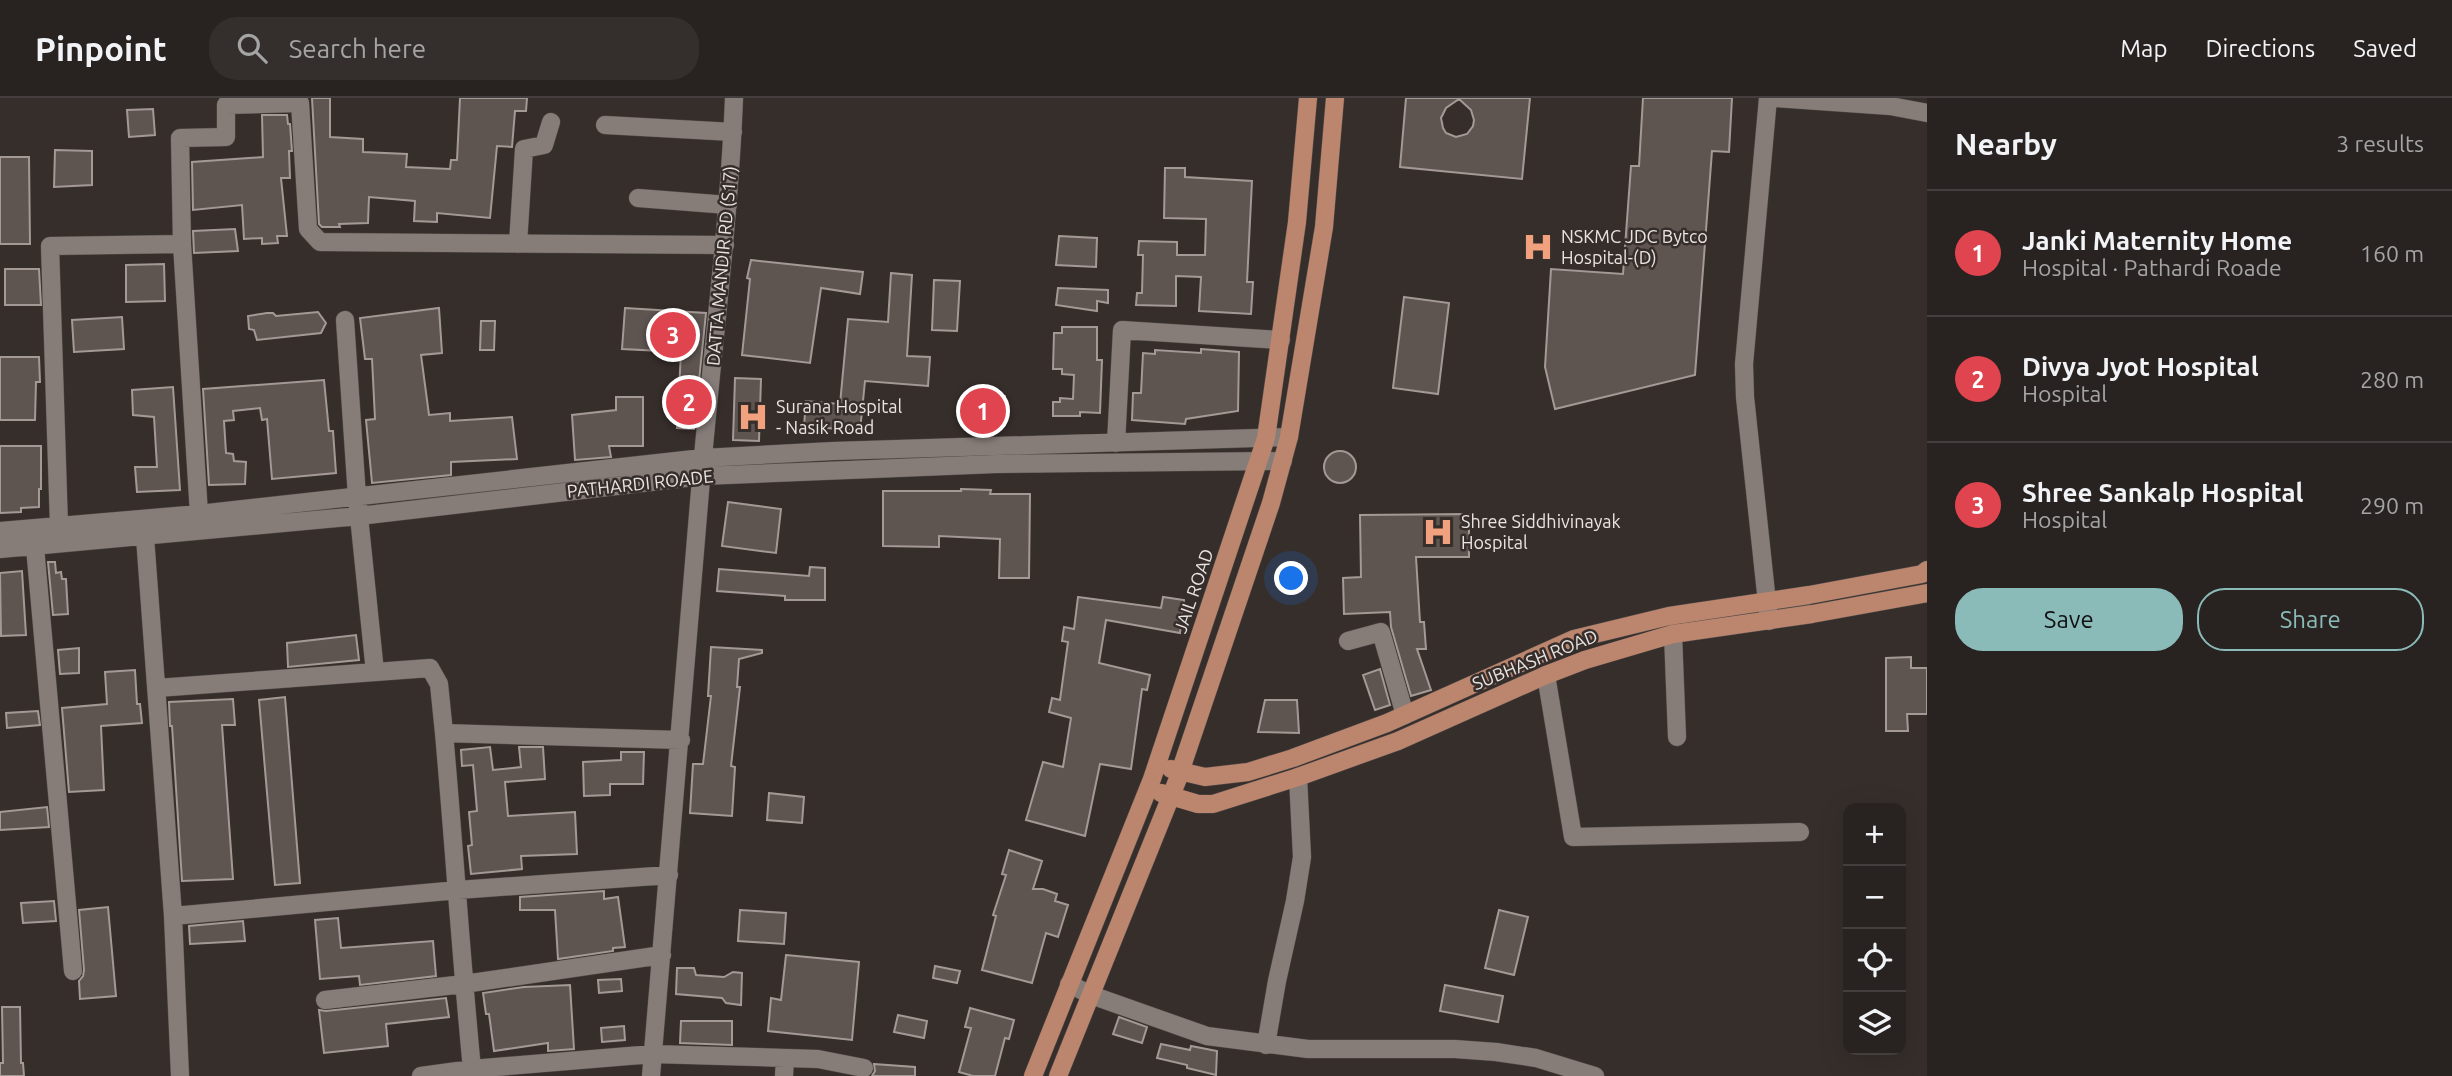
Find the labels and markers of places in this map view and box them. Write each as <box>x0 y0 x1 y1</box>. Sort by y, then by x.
place label: NSKMC JDC Bytco Hospital-(D) <box>1561 226 1708 268</box>
hospital icon: NSKMC JDC Bytco Hospital-(D) <box>1521 230 1555 264</box>
pin: 3 <box>650 309 696 361</box>
pin: 2 <box>666 376 712 428</box>
pin: 1 <box>960 385 1006 437</box>
place label: Surana Hospital - Nasik Road <box>776 396 902 437</box>
hospital icon: Surana Hospital - Nasik Road <box>736 400 770 434</box>
place label: Shree Siddhivinayak Hospital <box>1461 511 1621 552</box>
hospital icon: Shree Siddhivinayak Hospital <box>1421 515 1455 549</box>

